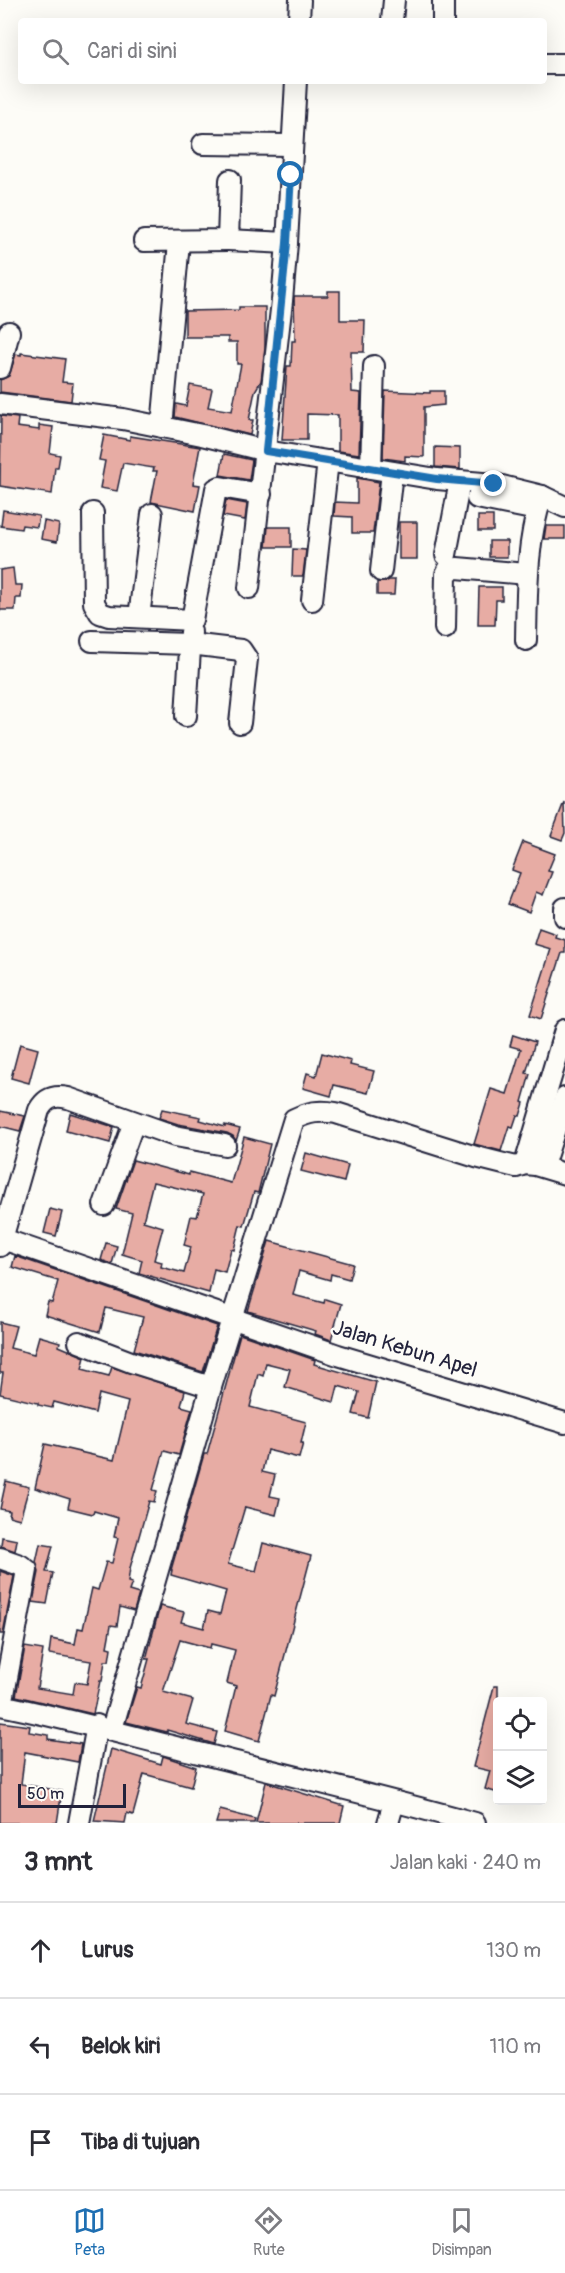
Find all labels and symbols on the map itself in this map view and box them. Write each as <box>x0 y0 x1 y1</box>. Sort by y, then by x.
route start <box>277 161 303 187</box>
route end <box>480 470 506 496</box>
street label: Jalan Kebun Apel <box>330 1314 480 1384</box>
scale bar <box>18 1781 126 1808</box>

